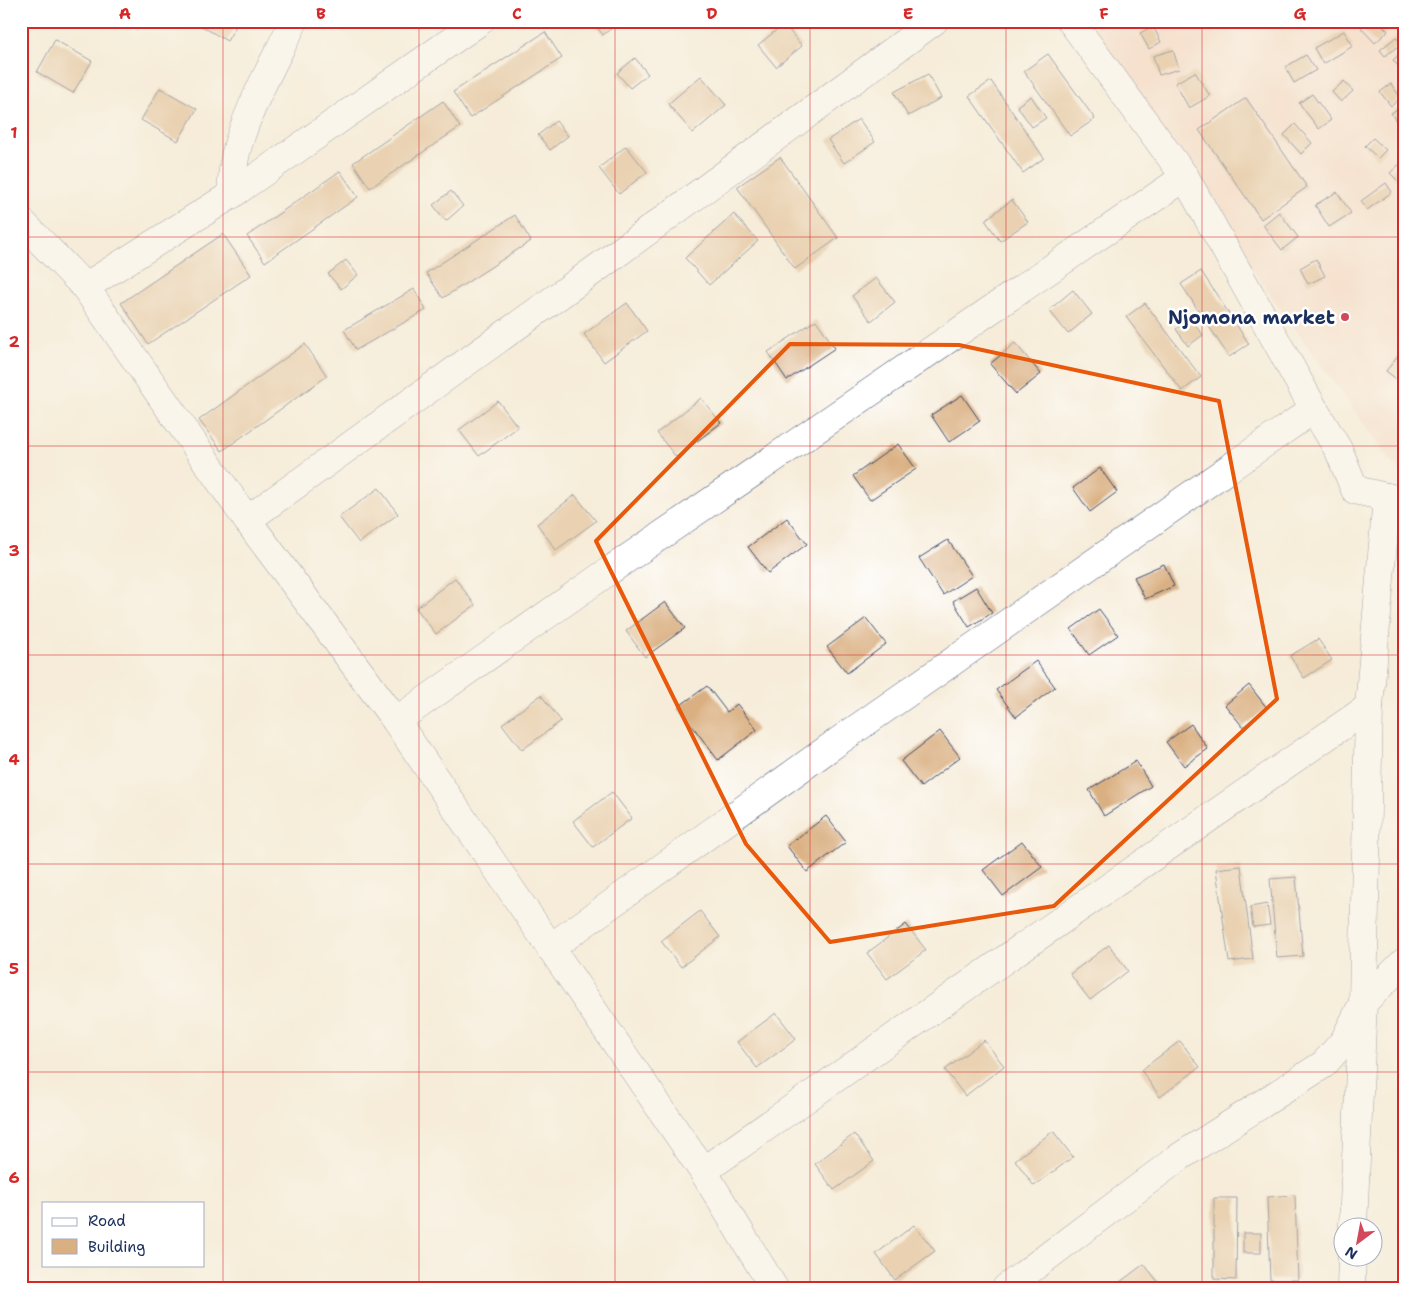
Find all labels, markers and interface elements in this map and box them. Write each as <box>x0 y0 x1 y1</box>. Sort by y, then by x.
text: A <box>119 3 131 24</box>
text: B <box>316 3 326 24</box>
text: C <box>512 3 522 24</box>
text: D <box>706 3 718 24</box>
text: E <box>903 3 913 24</box>
text: F <box>1099 3 1109 24</box>
text: G <box>1294 3 1307 24</box>
text: 1 <box>10 122 18 143</box>
place label: Njomona market <box>1168 305 1335 330</box>
marker: Njomona market <box>1339 311 1351 323</box>
text: 2 <box>8 331 20 352</box>
text: 3 <box>8 540 20 561</box>
text: 4 <box>8 749 20 770</box>
text: 5 <box>9 958 19 979</box>
text: 6 <box>8 1167 20 1188</box>
legend <box>42 1202 205 1266</box>
text: Road <box>88 1211 126 1231</box>
north arrow <box>1332 1216 1382 1266</box>
text: Building <box>88 1237 145 1257</box>
text: N <box>1342 1242 1361 1264</box>

